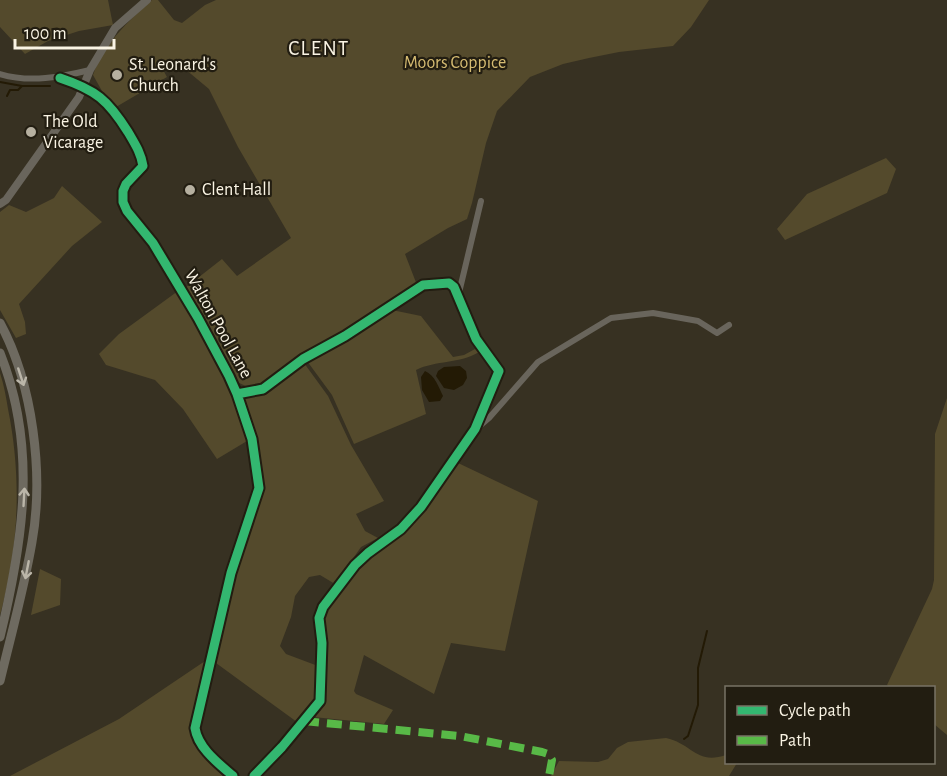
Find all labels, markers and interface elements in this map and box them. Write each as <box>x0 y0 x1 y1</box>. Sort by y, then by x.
scale bar <box>15 12 114 50</box>
text: 100 m <box>24 25 67 43</box>
district label: CLENT <box>288 38 350 59</box>
park label: Moors Coppice <box>404 54 506 72</box>
place label: St. Leonard's Church <box>129 56 216 95</box>
marker: St. Leonard's Church <box>110 68 124 82</box>
place label: The Old Vicarage <box>43 113 103 152</box>
marker: The Old Vicarage <box>24 125 38 139</box>
place label: Clent Hall <box>202 181 271 199</box>
marker: Clent Hall <box>183 183 197 197</box>
street label: Walton Pool Lane <box>181 267 255 381</box>
one-way arrow <box>16 367 27 386</box>
one-way arrow <box>18 488 29 508</box>
one-way arrow <box>21 560 32 579</box>
legend <box>725 686 935 764</box>
text: Cycle path <box>779 702 851 720</box>
text: Path <box>779 732 811 750</box>

